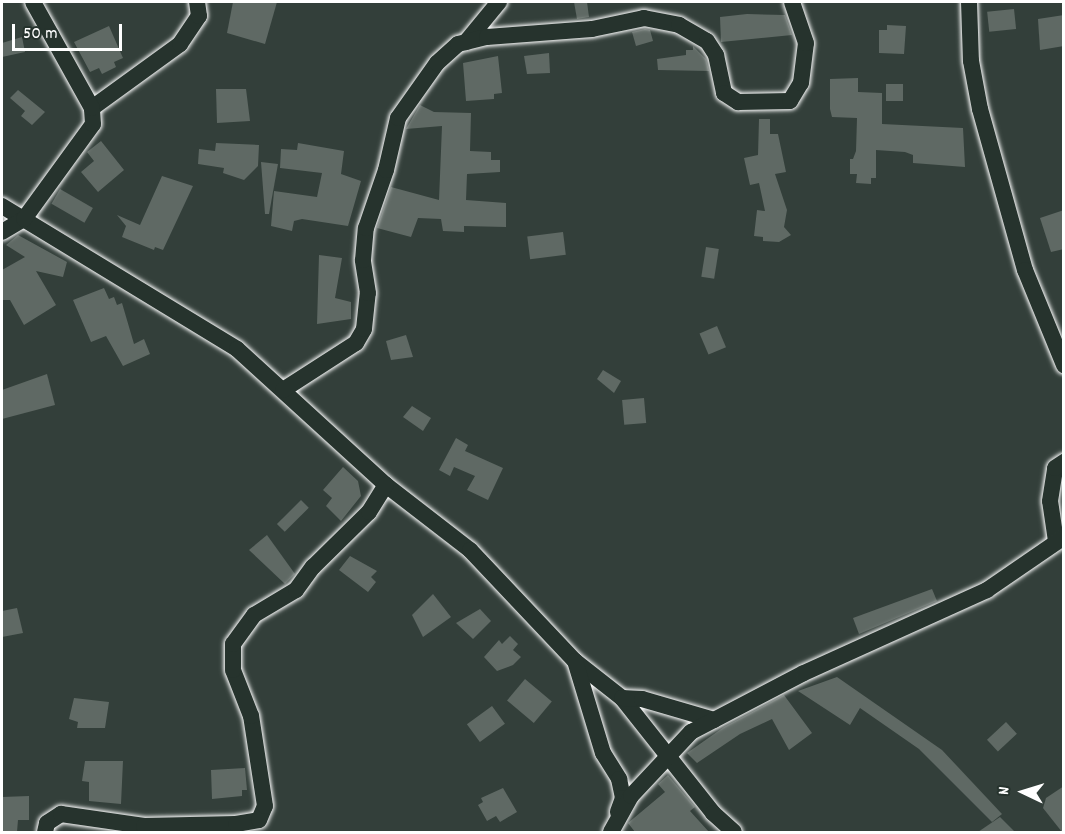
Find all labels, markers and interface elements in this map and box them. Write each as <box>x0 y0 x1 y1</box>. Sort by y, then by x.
scale bar <box>15 12 124 50</box>
text: 50 m <box>23 22 58 47</box>
north arrow <box>993 762 1053 822</box>
text: N <box>993 786 1016 795</box>

